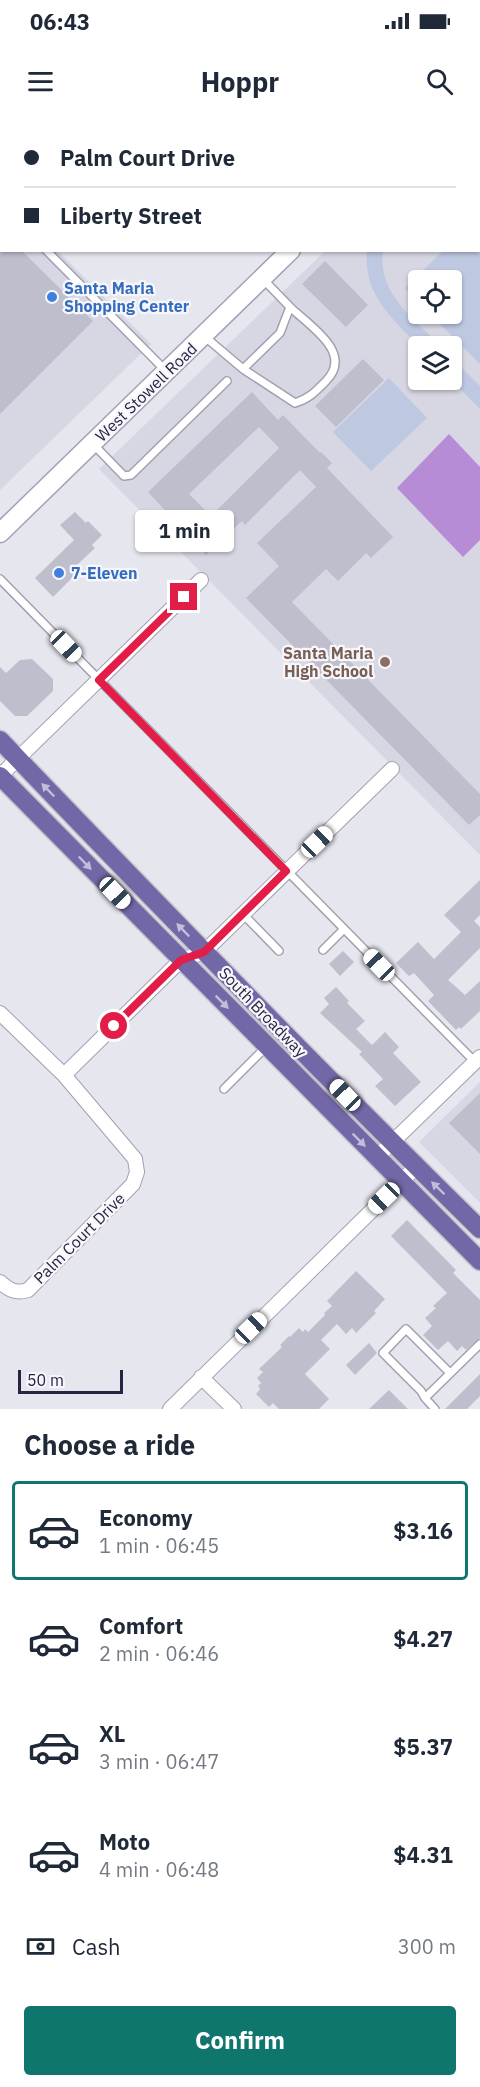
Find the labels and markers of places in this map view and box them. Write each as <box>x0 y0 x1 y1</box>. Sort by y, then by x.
place label: Santa Maria Shopping Center <box>64 278 190 316</box>
marker: Santa Maria Shopping Center <box>45 290 59 304</box>
place label: 7-Eleven <box>71 563 137 583</box>
marker: 7-Eleven <box>52 566 66 580</box>
place label: Santa Maria High School <box>283 643 373 681</box>
marker: Santa Maria High School <box>378 655 392 669</box>

